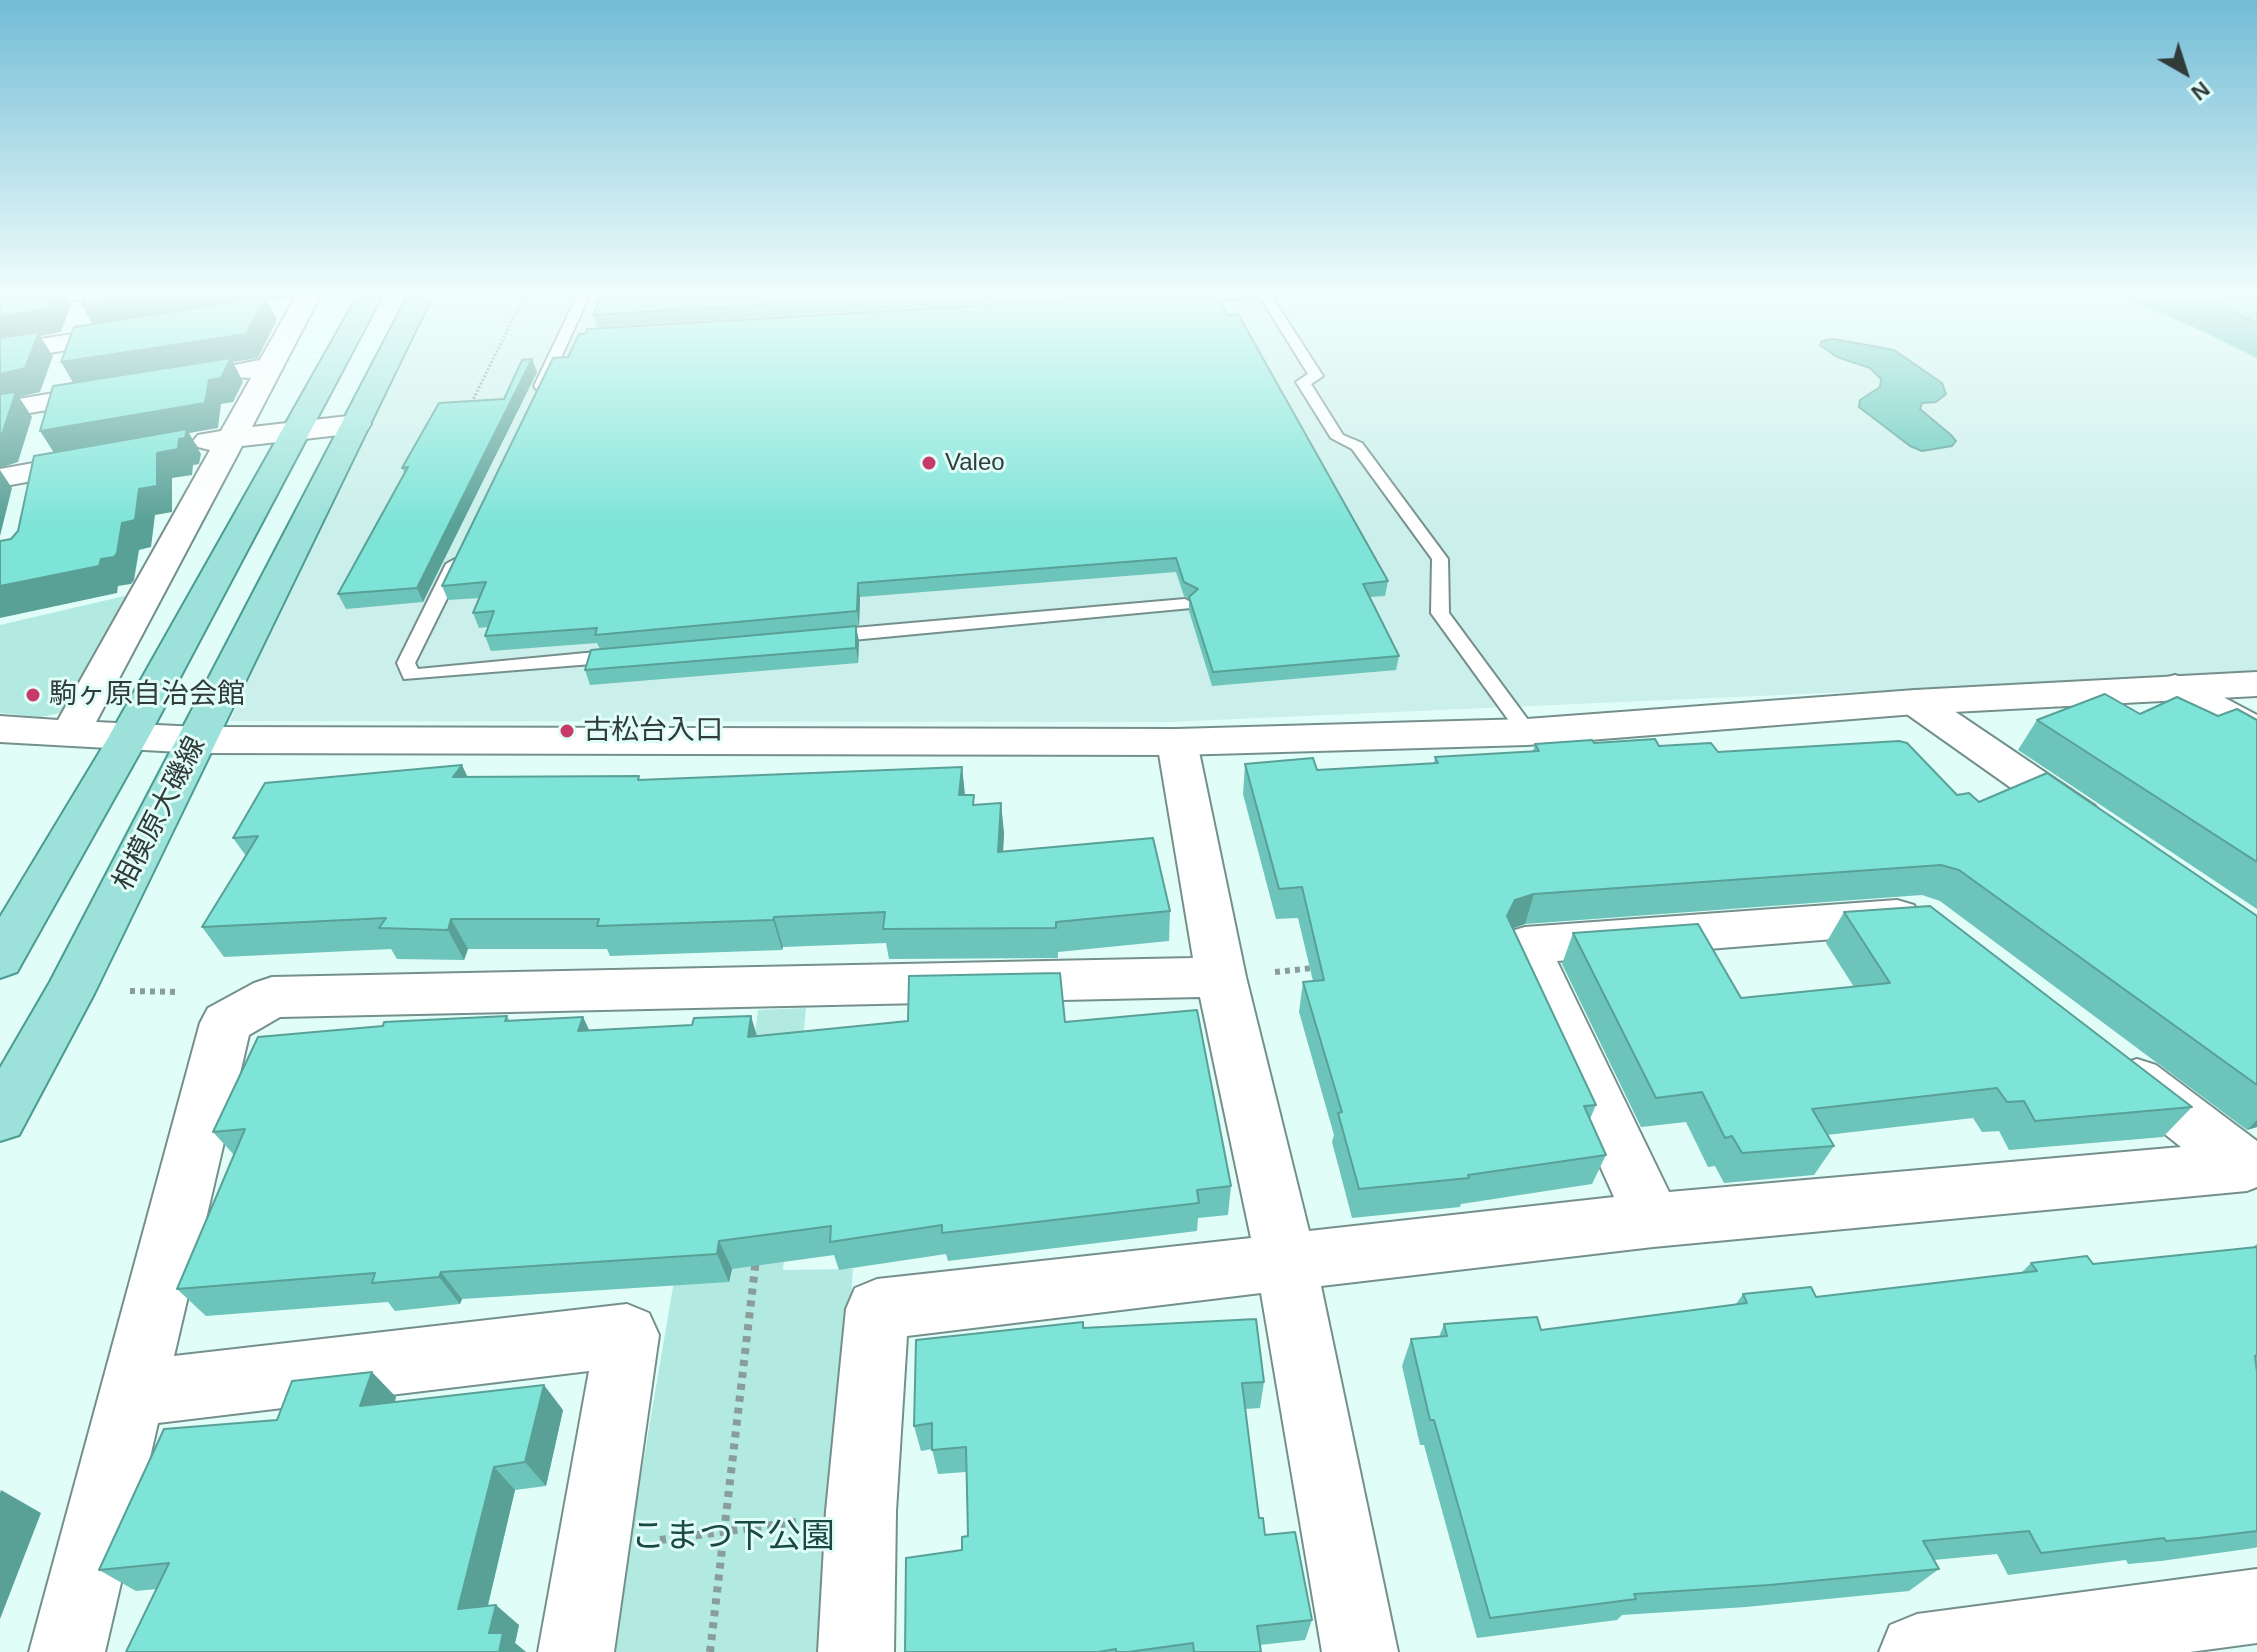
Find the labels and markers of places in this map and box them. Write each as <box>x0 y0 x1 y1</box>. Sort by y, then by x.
place label: Valeo <box>945 449 1005 477</box>
marker: Valeo <box>920 454 938 472</box>
place label: 駒ヶ原自治会館 <box>49 678 245 712</box>
marker: 駒ヶ原自治会館 <box>24 686 42 704</box>
place label: 古松台入口 <box>583 714 723 748</box>
marker: 古松台入口 <box>558 722 576 740</box>

